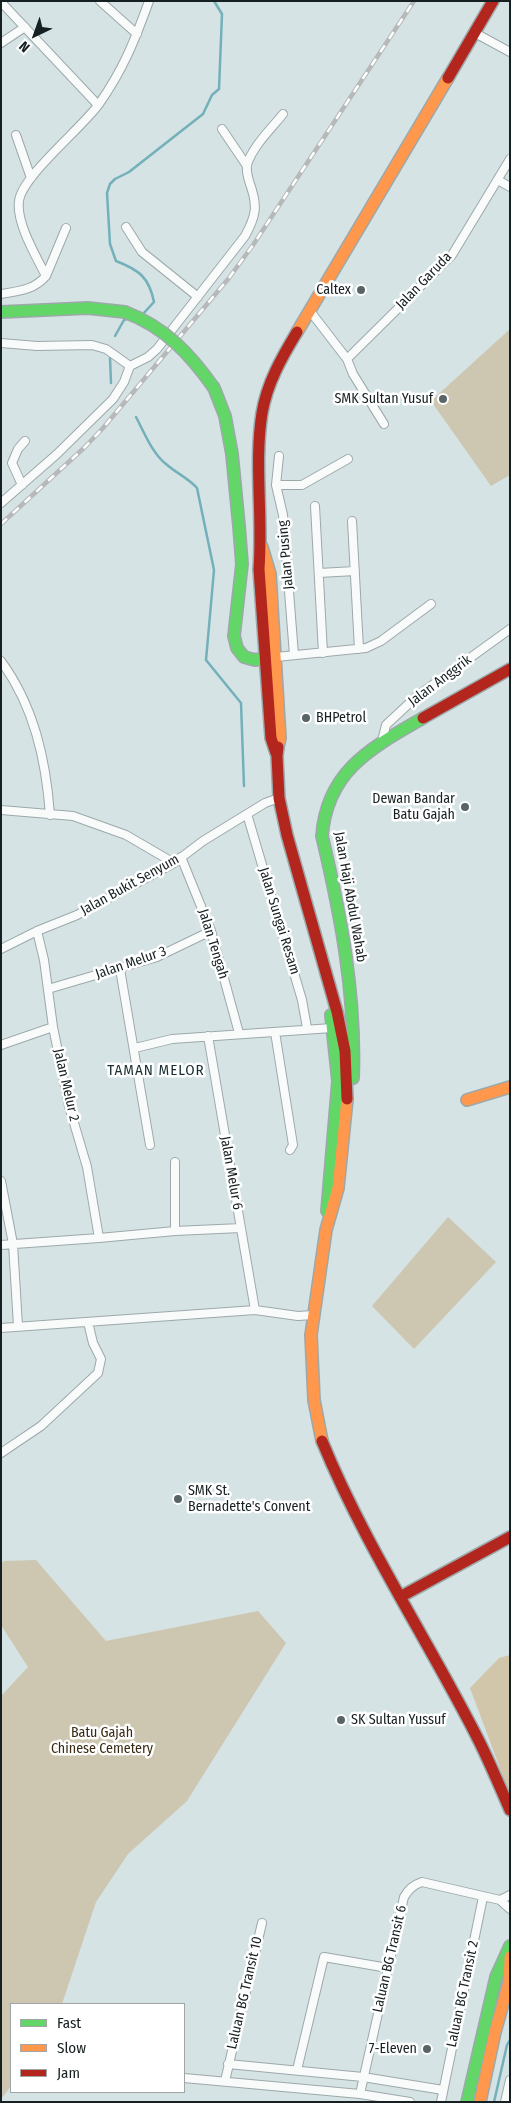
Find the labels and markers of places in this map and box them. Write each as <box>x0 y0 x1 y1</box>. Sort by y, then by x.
place label: Caltex <box>316 282 351 298</box>
marker: Caltex <box>355 284 367 296</box>
place label: SMK Sultan Yusuf <box>334 391 433 407</box>
marker: SMK Sultan Yusuf <box>437 393 449 405</box>
place label: BHPetrol <box>316 710 366 726</box>
marker: BHPetrol <box>300 712 312 724</box>
place label: Dewan Bandar Batu Gajah <box>372 791 455 824</box>
marker: Dewan Bandar Batu Gajah <box>459 801 471 813</box>
place label: SMK St. Bernadette's Convent <box>188 1483 310 1515</box>
marker: SMK St. Bernadette's Convent <box>172 1493 184 1505</box>
place label: SK Sultan Yussuf <box>351 1712 446 1728</box>
marker: SK Sultan Yussuf <box>335 1714 347 1726</box>
place label: 7-Eleven <box>369 2041 417 2057</box>
marker: 7-Eleven <box>421 2043 433 2055</box>

